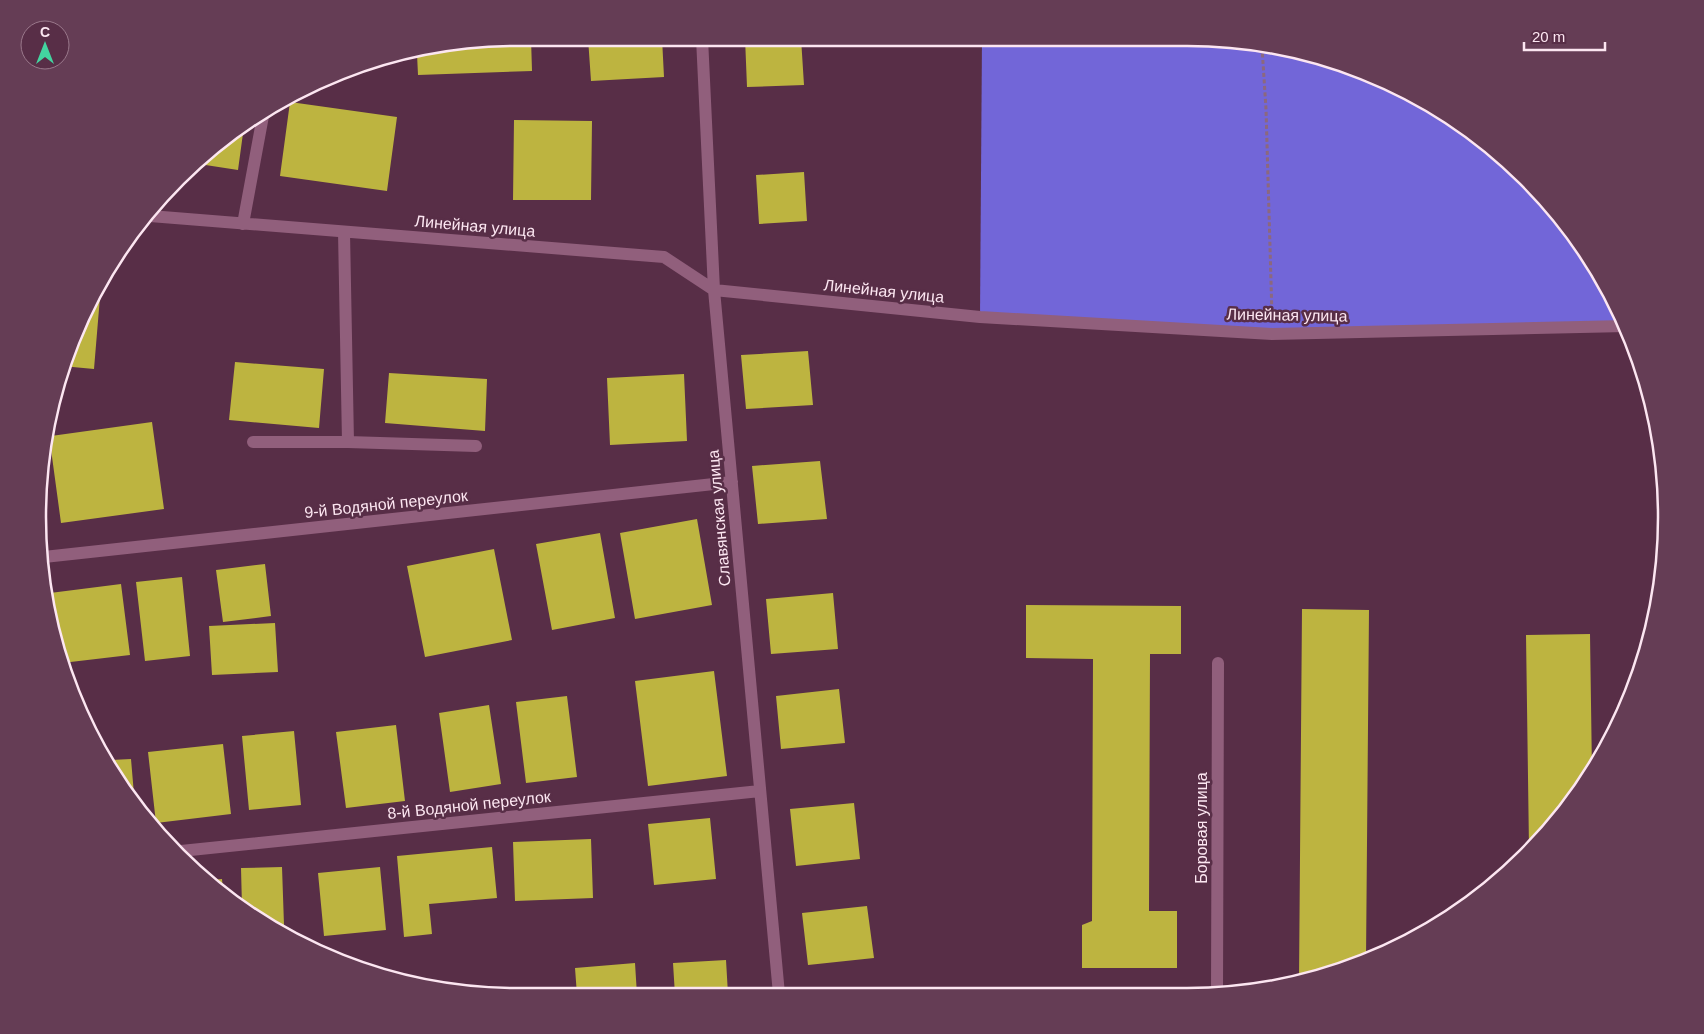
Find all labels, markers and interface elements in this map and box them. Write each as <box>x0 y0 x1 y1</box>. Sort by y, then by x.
north arrow <box>20 20 70 70</box>
scale bar <box>1524 20 1605 52</box>
text: С <box>40 24 50 40</box>
text: 20 m <box>1532 28 1565 45</box>
street label: Линейная улица <box>414 212 536 240</box>
street label: Линейная улица <box>823 276 945 306</box>
street label: Линейная улица <box>1226 305 1348 325</box>
street label: Славянская улица <box>705 449 733 587</box>
street label: 9-й Водяной переулок <box>303 487 470 521</box>
street label: Боровая улица <box>1193 772 1210 884</box>
street label: 8-й Водяной переулок <box>386 788 553 822</box>

